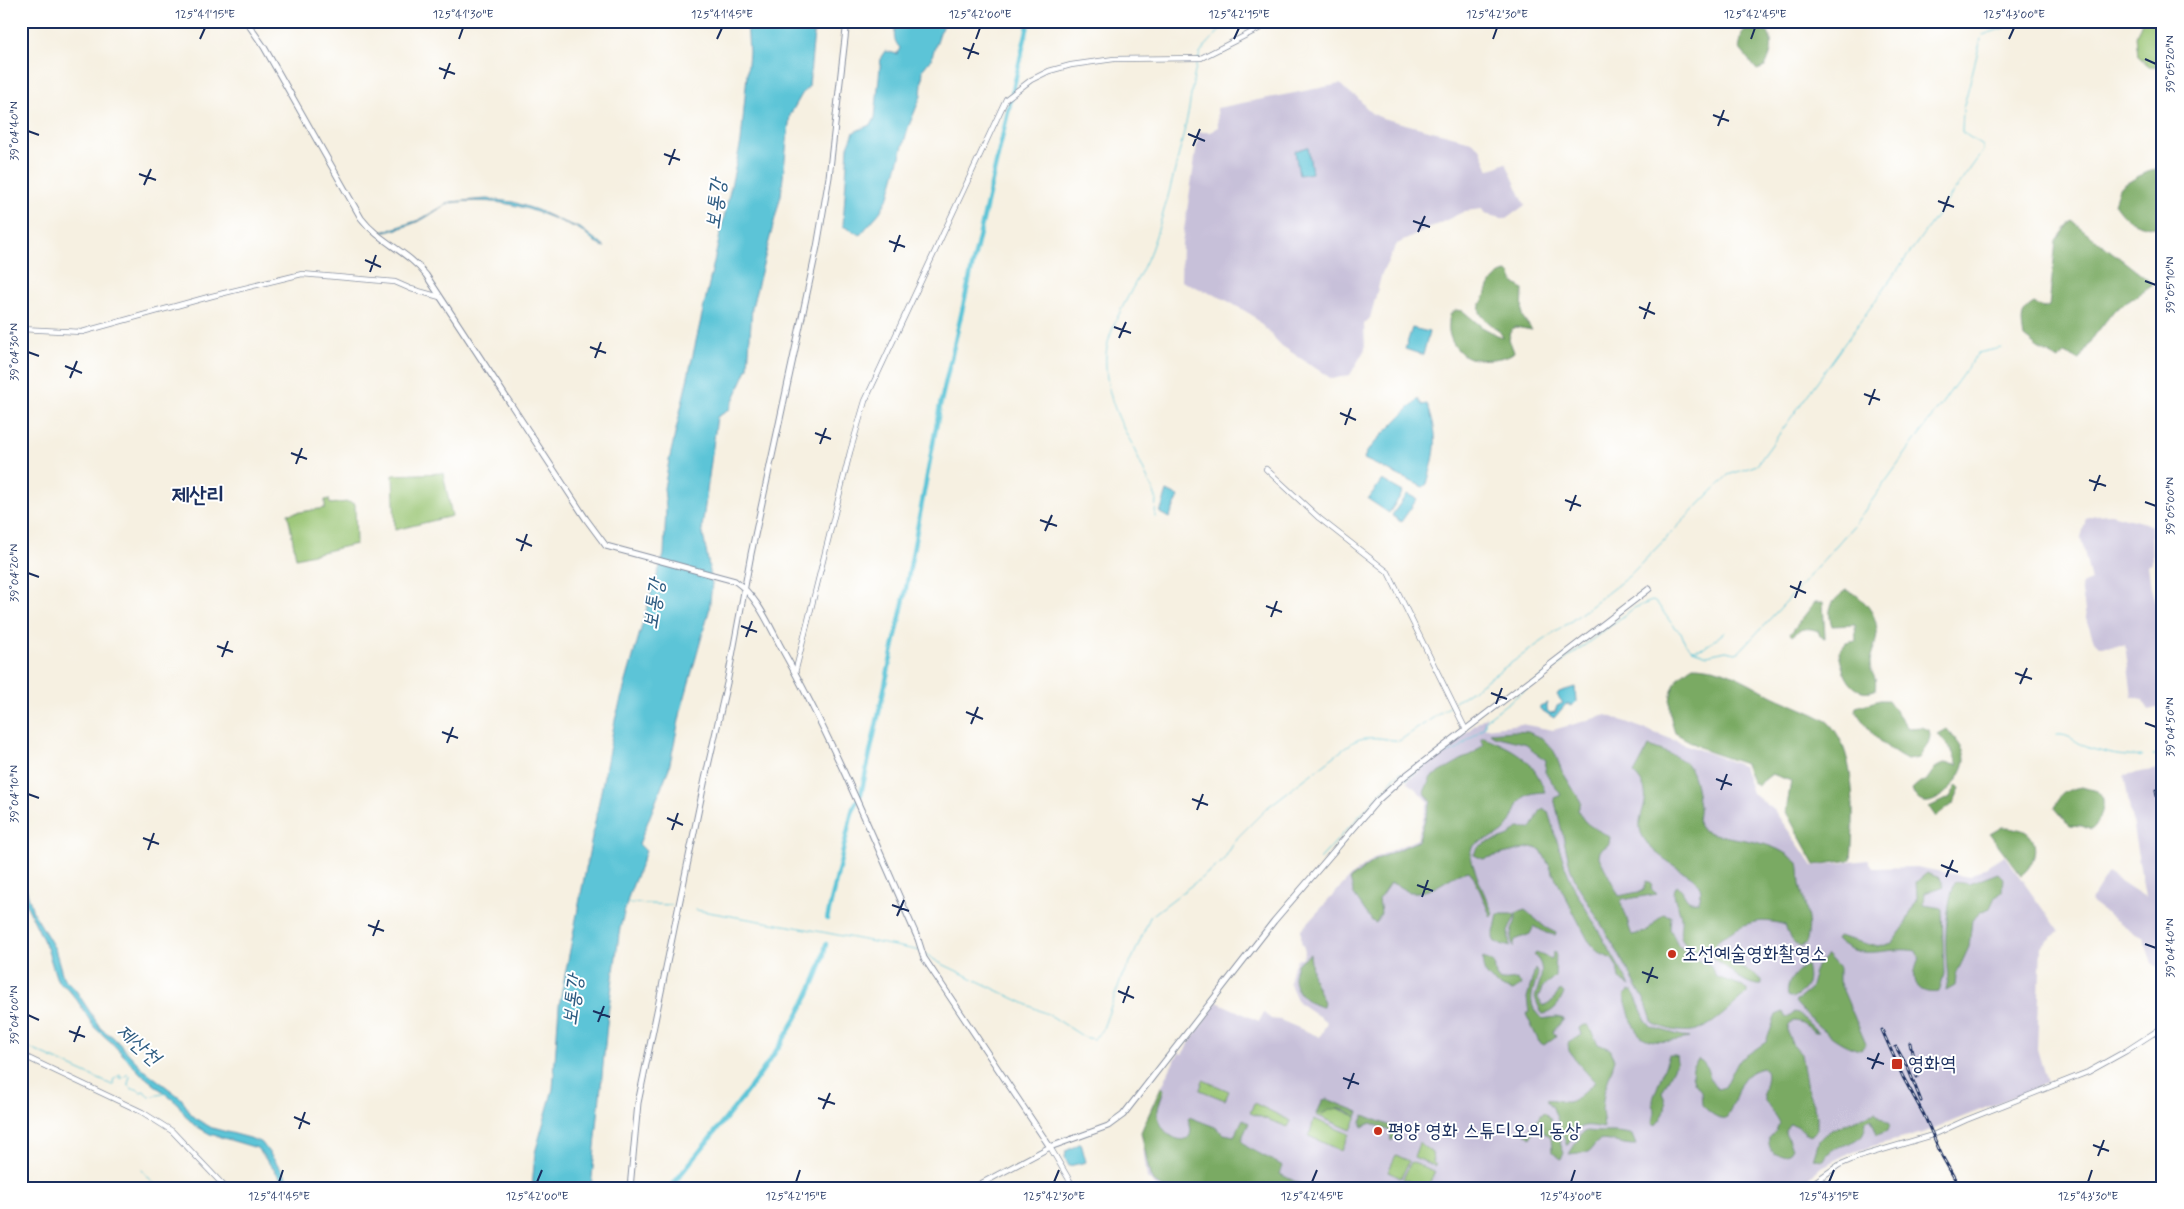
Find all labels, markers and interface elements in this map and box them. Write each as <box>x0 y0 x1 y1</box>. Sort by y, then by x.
text: 125°41'15"E <box>175 7 235 23</box>
text: 125°41'30"E <box>433 7 493 23</box>
text: 125°41'45"E <box>691 7 753 23</box>
text: 125°42'00"E <box>948 7 1012 23</box>
text: 125°42'15"E <box>1208 7 1270 23</box>
text: 125°42'30"E <box>1466 7 1528 23</box>
text: 125°42'45"E <box>1723 7 1787 23</box>
text: 125°43'00"E <box>1983 7 2045 23</box>
text: 39°05'20"N <box>2163 35 2179 93</box>
text: 39°04'40"N <box>7 101 23 161</box>
water label: 보통강 <box>699 175 734 231</box>
text: 39°05'10"N <box>2163 257 2179 313</box>
text: 39°04'30"N <box>7 323 23 381</box>
text: 39°05'00"N <box>2163 477 2179 535</box>
district label: 제산리 <box>171 482 225 510</box>
text: 39°04'20"N <box>7 544 23 602</box>
water label: 보통강 <box>636 575 672 631</box>
text: 39°04'50"N <box>2163 697 2179 757</box>
text: 39°04'10"N <box>7 765 23 823</box>
text: 39°04'40"N <box>2163 918 2179 978</box>
place label: 조선예술영화촬영소 <box>1682 941 1827 968</box>
marker: 조선예술영화촬영소 <box>1666 948 1678 960</box>
water label: 보통강 <box>556 971 591 1027</box>
text: 39°04'00"N <box>7 985 23 1045</box>
water label: 제산천 <box>110 1018 168 1074</box>
place label: 영화역 <box>1908 1051 1956 1078</box>
marker: 영화역 <box>1890 1057 1904 1071</box>
place label: 평양 영화 스튜디오의 동상 <box>1388 1118 1581 1145</box>
marker: 평양 영화 스튜디오의 동상 <box>1372 1125 1384 1137</box>
text: 125°41'45"E <box>248 1189 310 1205</box>
text: 125°42'00"E <box>505 1189 569 1205</box>
text: 125°42'15"E <box>765 1189 827 1205</box>
text: 125°42'30"E <box>1023 1189 1085 1205</box>
text: 125°42'45"E <box>1280 1189 1344 1205</box>
text: 125°43'00"E <box>1540 1189 1602 1205</box>
text: 125°43'15"E <box>1799 1189 1859 1205</box>
text: 125°43'30"E <box>2058 1189 2118 1205</box>

